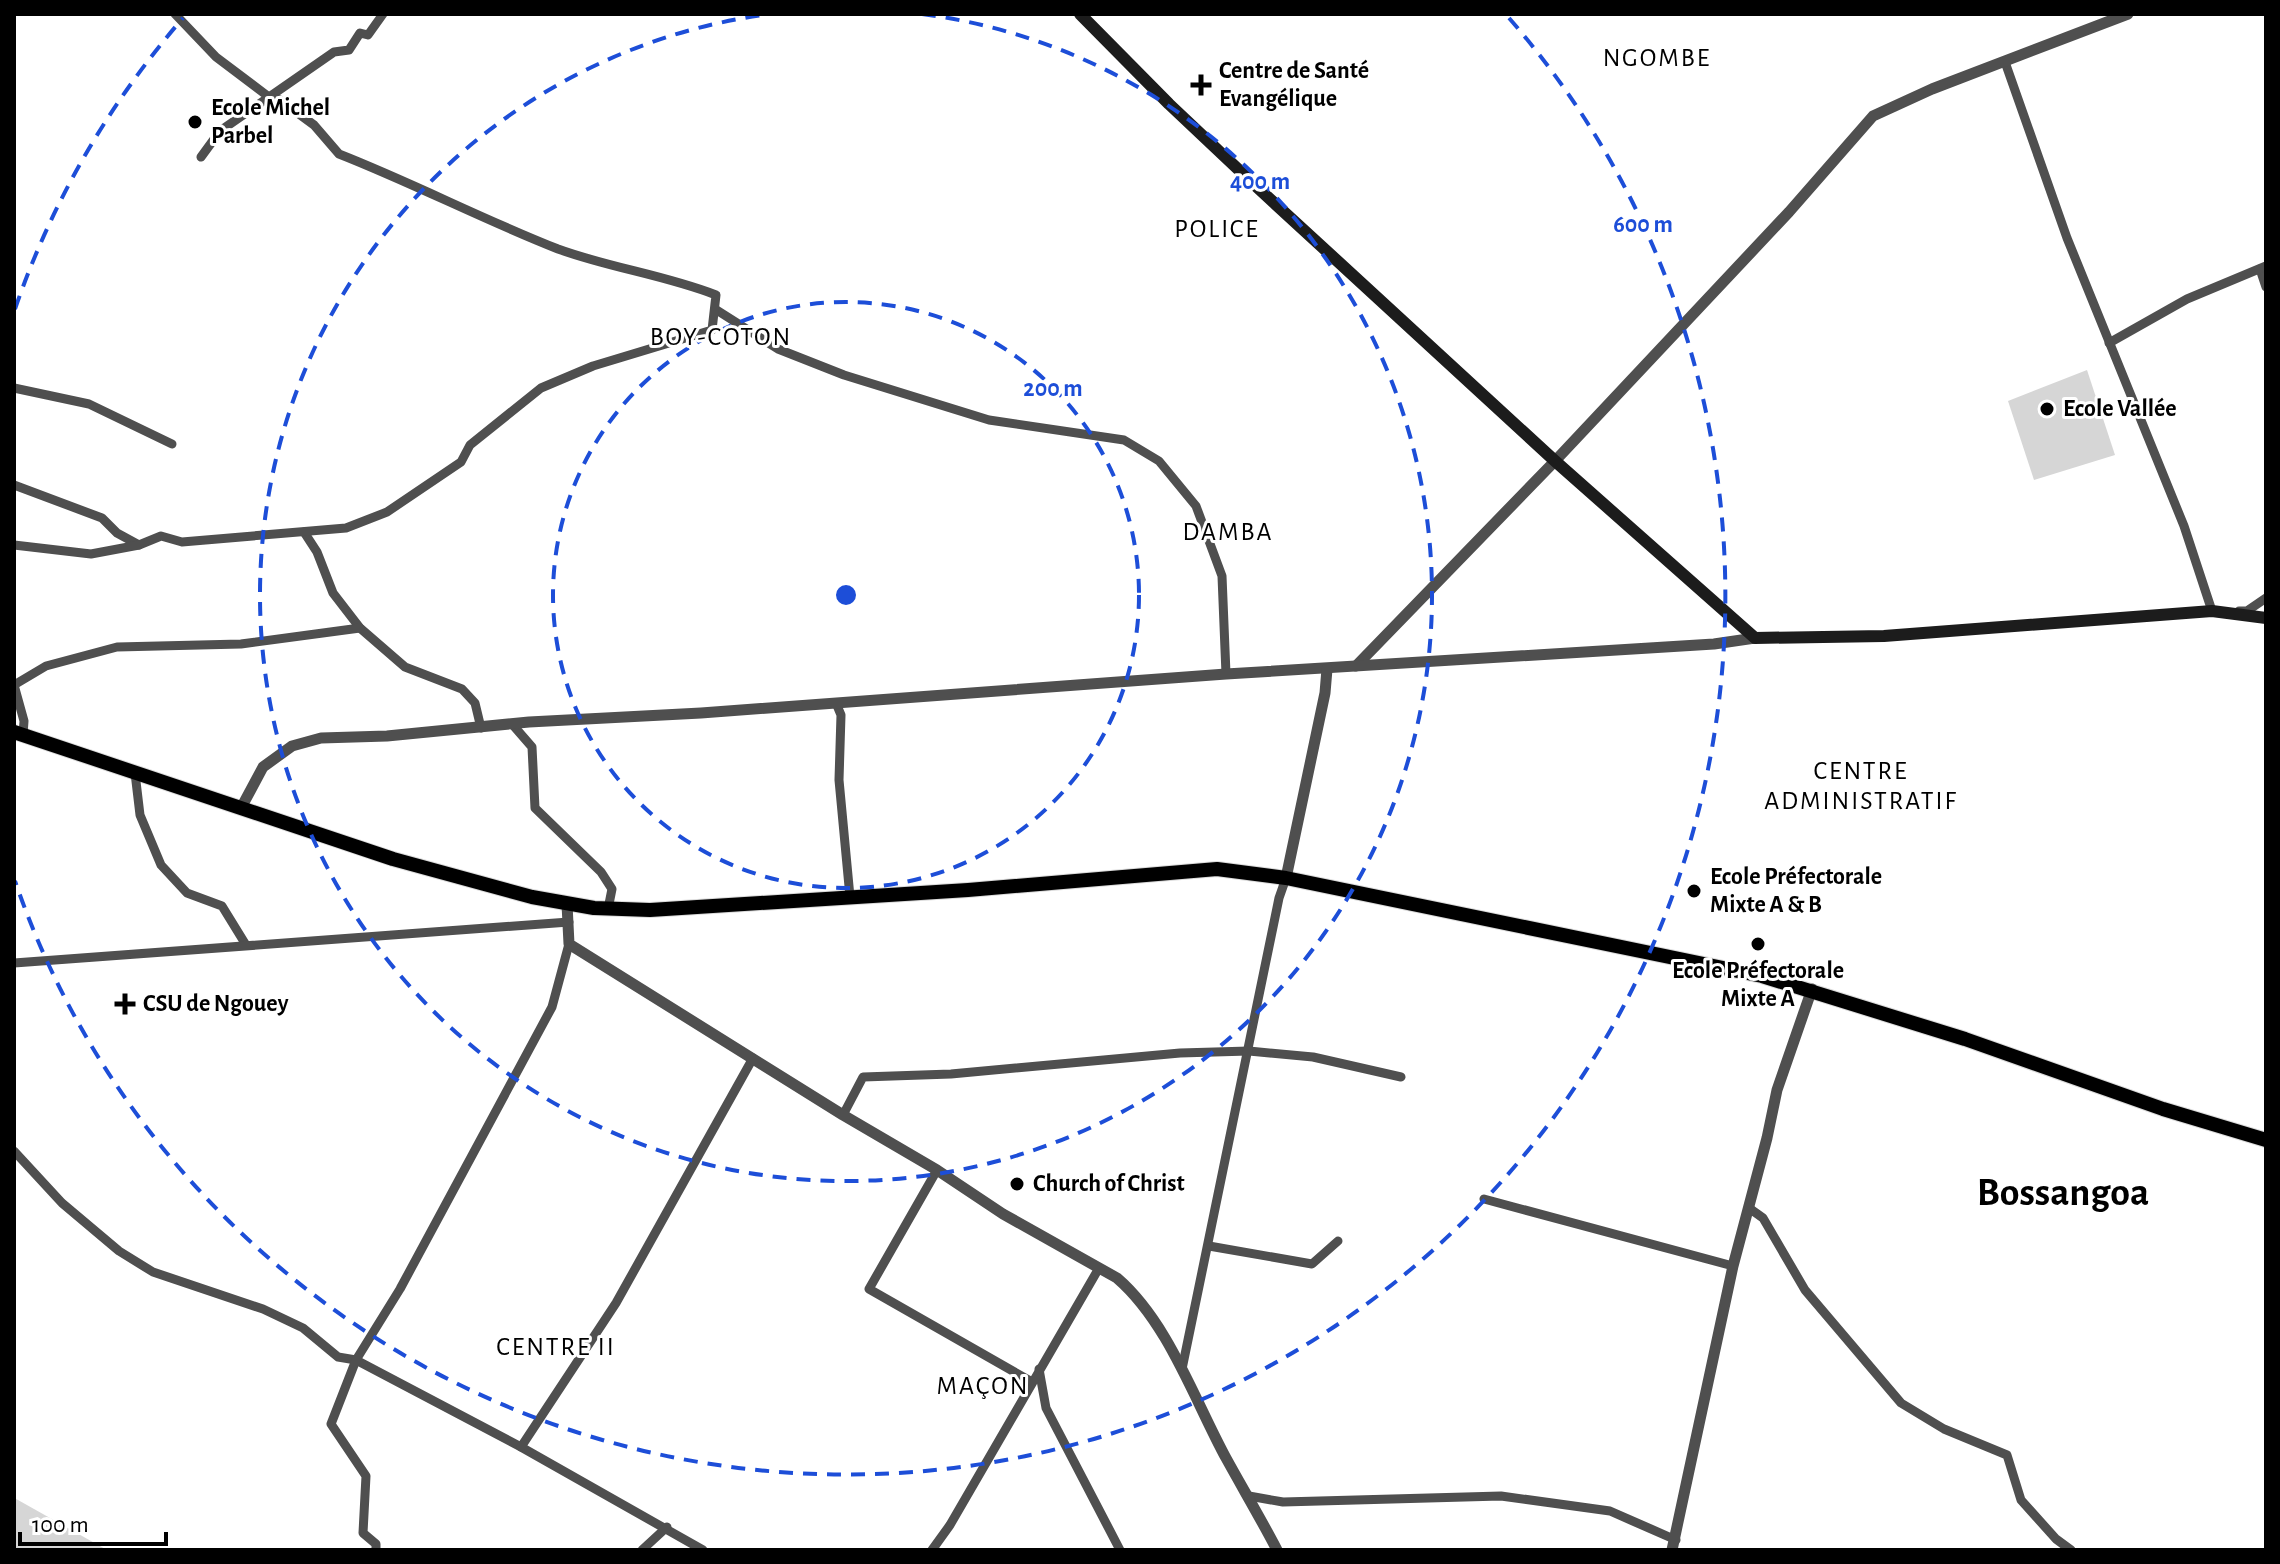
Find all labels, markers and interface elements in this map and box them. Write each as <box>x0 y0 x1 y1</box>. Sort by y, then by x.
district label: NGOMBE <box>1603 45 1711 71</box>
place label: Centre de Santé Evangélique <box>1219 59 1369 111</box>
marker: Centre de Santé Evangélique <box>1190 74 1212 96</box>
place label: Ecole Michel Parbel <box>211 96 330 148</box>
marker: Ecole Michel Parbel <box>186 113 204 131</box>
text: 400 m <box>1230 170 1290 194</box>
text: 600 m <box>1613 213 1673 237</box>
district label: POLICE <box>1174 216 1260 242</box>
district label: BOY-COTON <box>650 324 792 350</box>
text: 200 m <box>1023 377 1083 401</box>
place label: Ecole Vallée <box>2063 397 2177 421</box>
marker: Ecole Vallée <box>2038 400 2056 418</box>
district label: DAMBA <box>1183 519 1273 545</box>
centre of rings <box>832 581 860 609</box>
district label: CENTRE ADMINISTRATIF <box>1764 758 1958 814</box>
place label: Ecole Préfectorale Mixte A & B <box>1710 865 1882 917</box>
marker: Ecole Préfectorale Mixte A & B <box>1685 882 1703 900</box>
marker: Ecole Préfectorale Mixte A <box>1749 935 1767 953</box>
place label: Ecole Préfectorale Mixte A <box>1672 959 1844 1011</box>
place label: CSU de Ngouey <box>143 992 289 1016</box>
marker: CSU de Ngouey <box>114 993 136 1015</box>
place label: Church of Christ <box>1033 1172 1185 1196</box>
district label: Bossangoa <box>1977 1173 2149 1213</box>
marker: Church of Christ <box>1008 1175 1026 1193</box>
district label: CENTRE II <box>496 1334 616 1360</box>
district label: MAÇON <box>937 1373 1029 1399</box>
scale bar <box>20 1496 166 1546</box>
text: 100 m <box>32 1513 89 1537</box>

